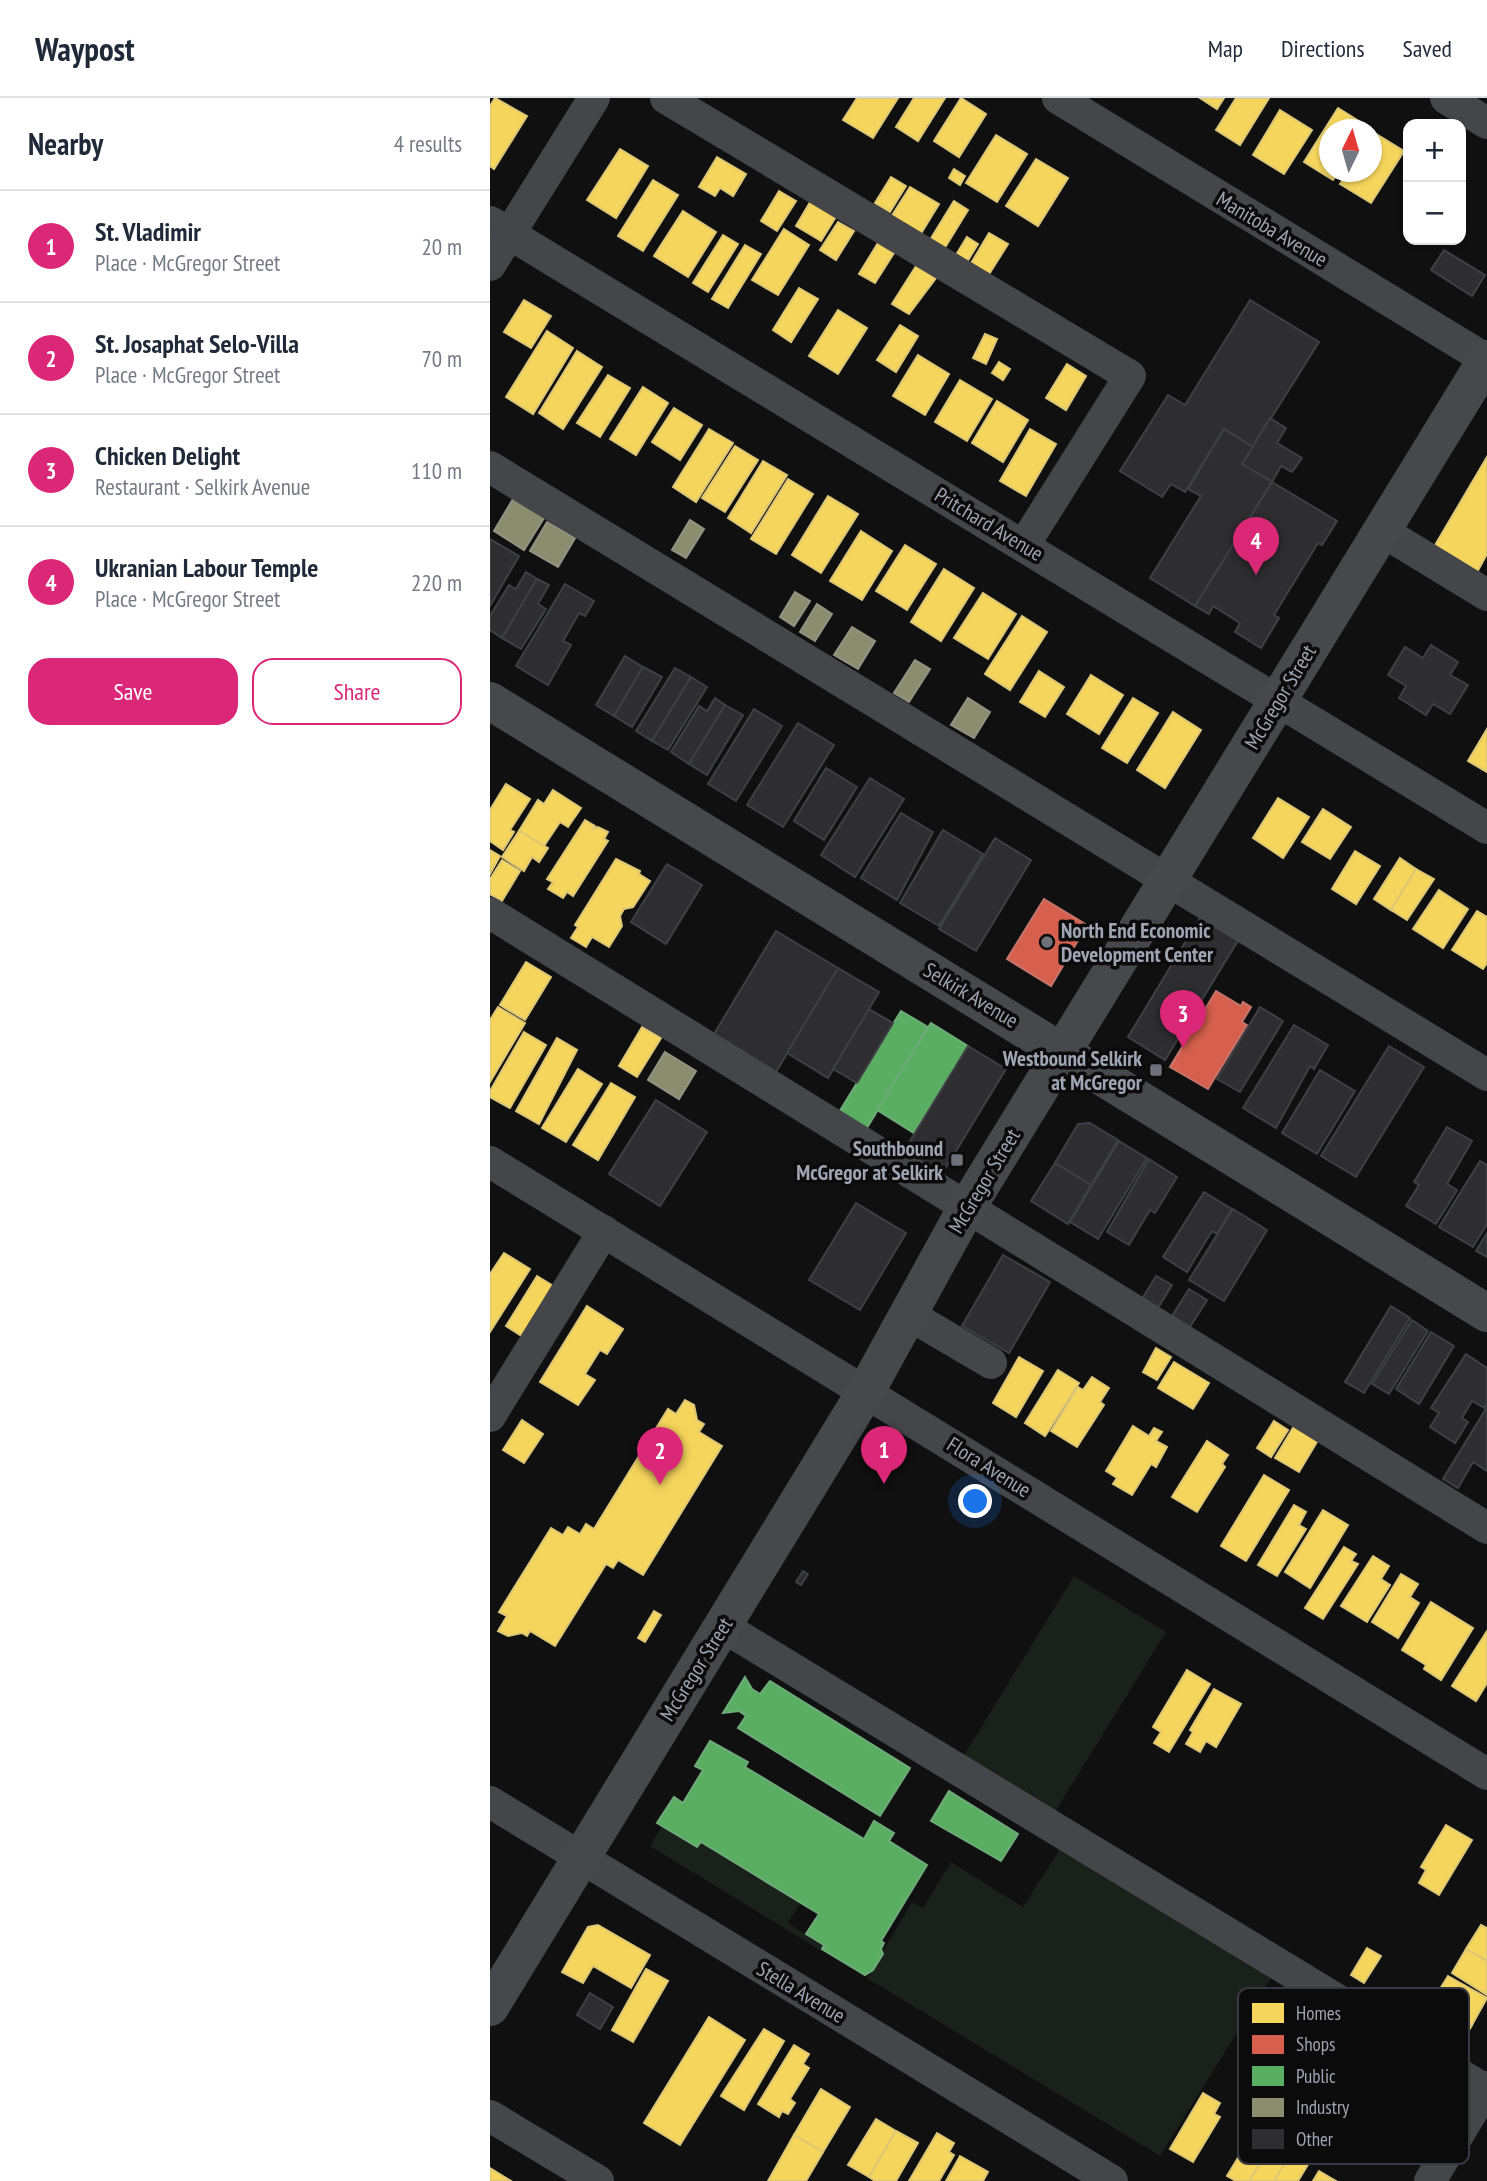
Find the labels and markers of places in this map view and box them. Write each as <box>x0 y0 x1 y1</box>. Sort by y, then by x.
pin: 4 <box>1233 517 1279 575</box>
place label: North End Economic Development Center <box>1061 917 1214 968</box>
marker: North End Economic Development Center <box>1039 934 1055 950</box>
pin: 3 <box>1160 990 1206 1048</box>
place label: Westbound Selkirk at McGregor <box>1002 1045 1143 1096</box>
marker: Westbound Selkirk at McGregor <box>1148 1062 1164 1078</box>
place label: Southbound McGregor at Selkirk <box>796 1135 943 1186</box>
marker: Southbound McGregor at Selkirk <box>949 1152 965 1168</box>
pin: 1 <box>861 1426 907 1484</box>
pin: 2 <box>637 1427 683 1485</box>

